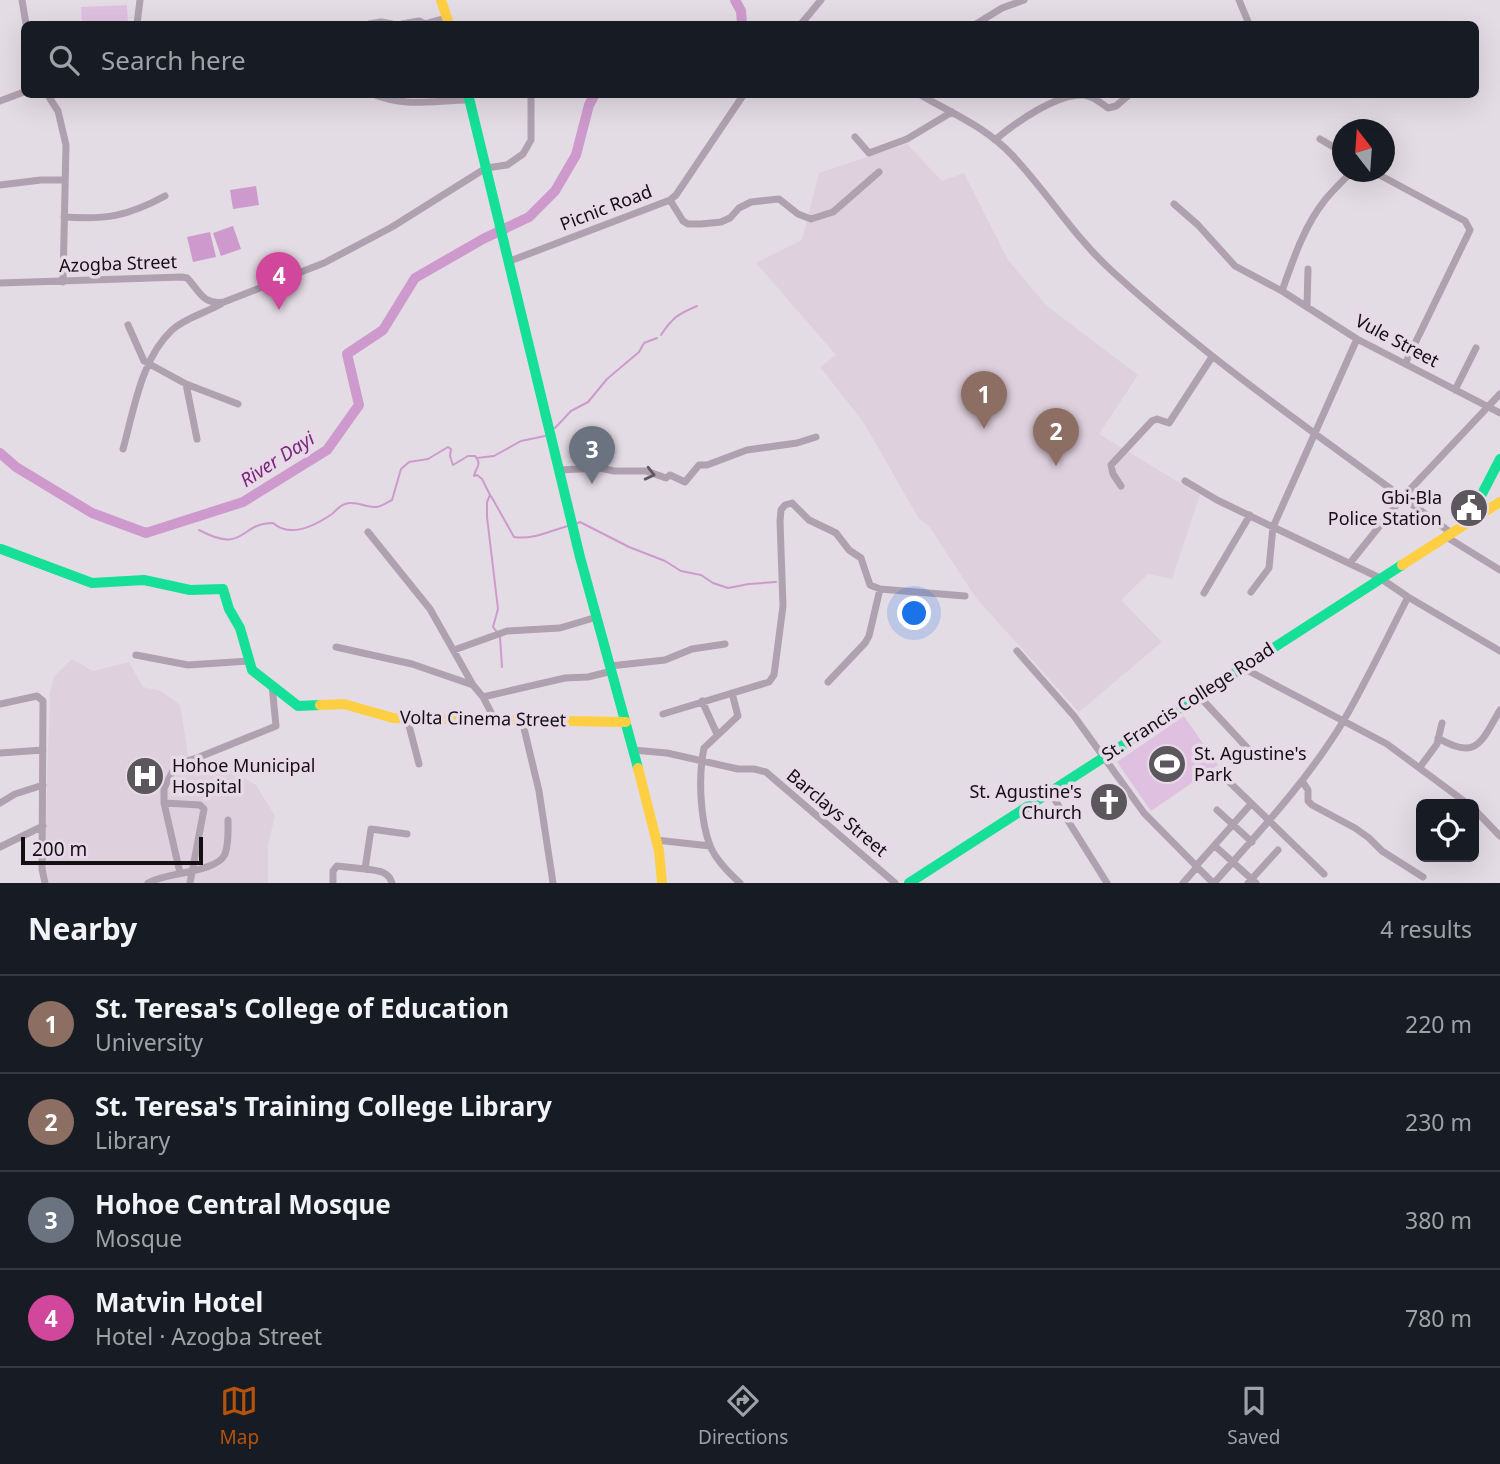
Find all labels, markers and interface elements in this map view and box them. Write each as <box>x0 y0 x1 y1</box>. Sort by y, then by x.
search box <box>21 21 1479 98</box>
icon: search <box>45 41 83 79</box>
text: Search here <box>101 42 246 78</box>
north arrow <box>1332 119 1395 182</box>
street label: Picnic Road <box>556 179 655 236</box>
street label: Azogba Street <box>59 249 178 277</box>
pin: 4 <box>256 252 302 310</box>
street label: Vule Street <box>1351 308 1444 372</box>
pin: 1 <box>961 371 1007 429</box>
pin: 2 <box>1033 408 1079 466</box>
water label: River Dayi <box>235 425 320 493</box>
pin: 3 <box>569 426 615 484</box>
one-way arrow <box>644 466 656 480</box>
place label: Gbi-Bla Police Station <box>1328 485 1442 530</box>
public building icon: Gbi-Bla Police Station <box>1448 487 1490 529</box>
your location <box>897 596 931 630</box>
street label: St. Francis College Road <box>1097 636 1278 766</box>
street label: Volta Cinema Street <box>400 705 567 731</box>
place label: St. Agustine's Park <box>1194 741 1307 786</box>
sports icon: St. Agustine's Park <box>1146 743 1188 785</box>
place label: Hohoe Municipal Hospital <box>172 753 315 798</box>
hospital icon: Hohoe Municipal Hospital <box>124 755 166 797</box>
street label: Barclays Street <box>782 763 894 862</box>
place label: St. Agustine's Church <box>969 779 1082 824</box>
church icon: St. Agustine's Church <box>1088 781 1130 823</box>
map controls <box>1416 799 1479 862</box>
button: locate <box>1416 799 1479 862</box>
scale bar <box>21 834 203 866</box>
text: 200 m <box>32 836 87 862</box>
text: Nearby <box>28 908 137 949</box>
text: 4 results <box>1380 913 1472 945</box>
text: St. Teresa's College of Education <box>95 990 509 1026</box>
text: 1 <box>44 1008 58 1040</box>
text: 220 m <box>1405 1008 1472 1040</box>
text: University <box>95 1026 203 1058</box>
text: St. Teresa's Training College Library <box>95 1088 552 1124</box>
text: 2 <box>44 1106 58 1138</box>
text: 230 m <box>1405 1106 1472 1138</box>
text: Library <box>95 1124 170 1156</box>
text: Hohoe Central Mosque <box>95 1186 391 1222</box>
text: 3 <box>44 1204 58 1236</box>
text: 380 m <box>1405 1204 1472 1236</box>
text: Mosque <box>95 1222 182 1254</box>
text: Matvin Hotel <box>95 1284 263 1320</box>
text: 4 <box>44 1302 58 1334</box>
text: 780 m <box>1405 1302 1472 1334</box>
text: Hotel · Azogba Street <box>95 1320 322 1352</box>
tab: Map <box>220 1382 259 1450</box>
tab: Directions <box>698 1382 788 1450</box>
tab: Saved <box>1227 1382 1280 1450</box>

